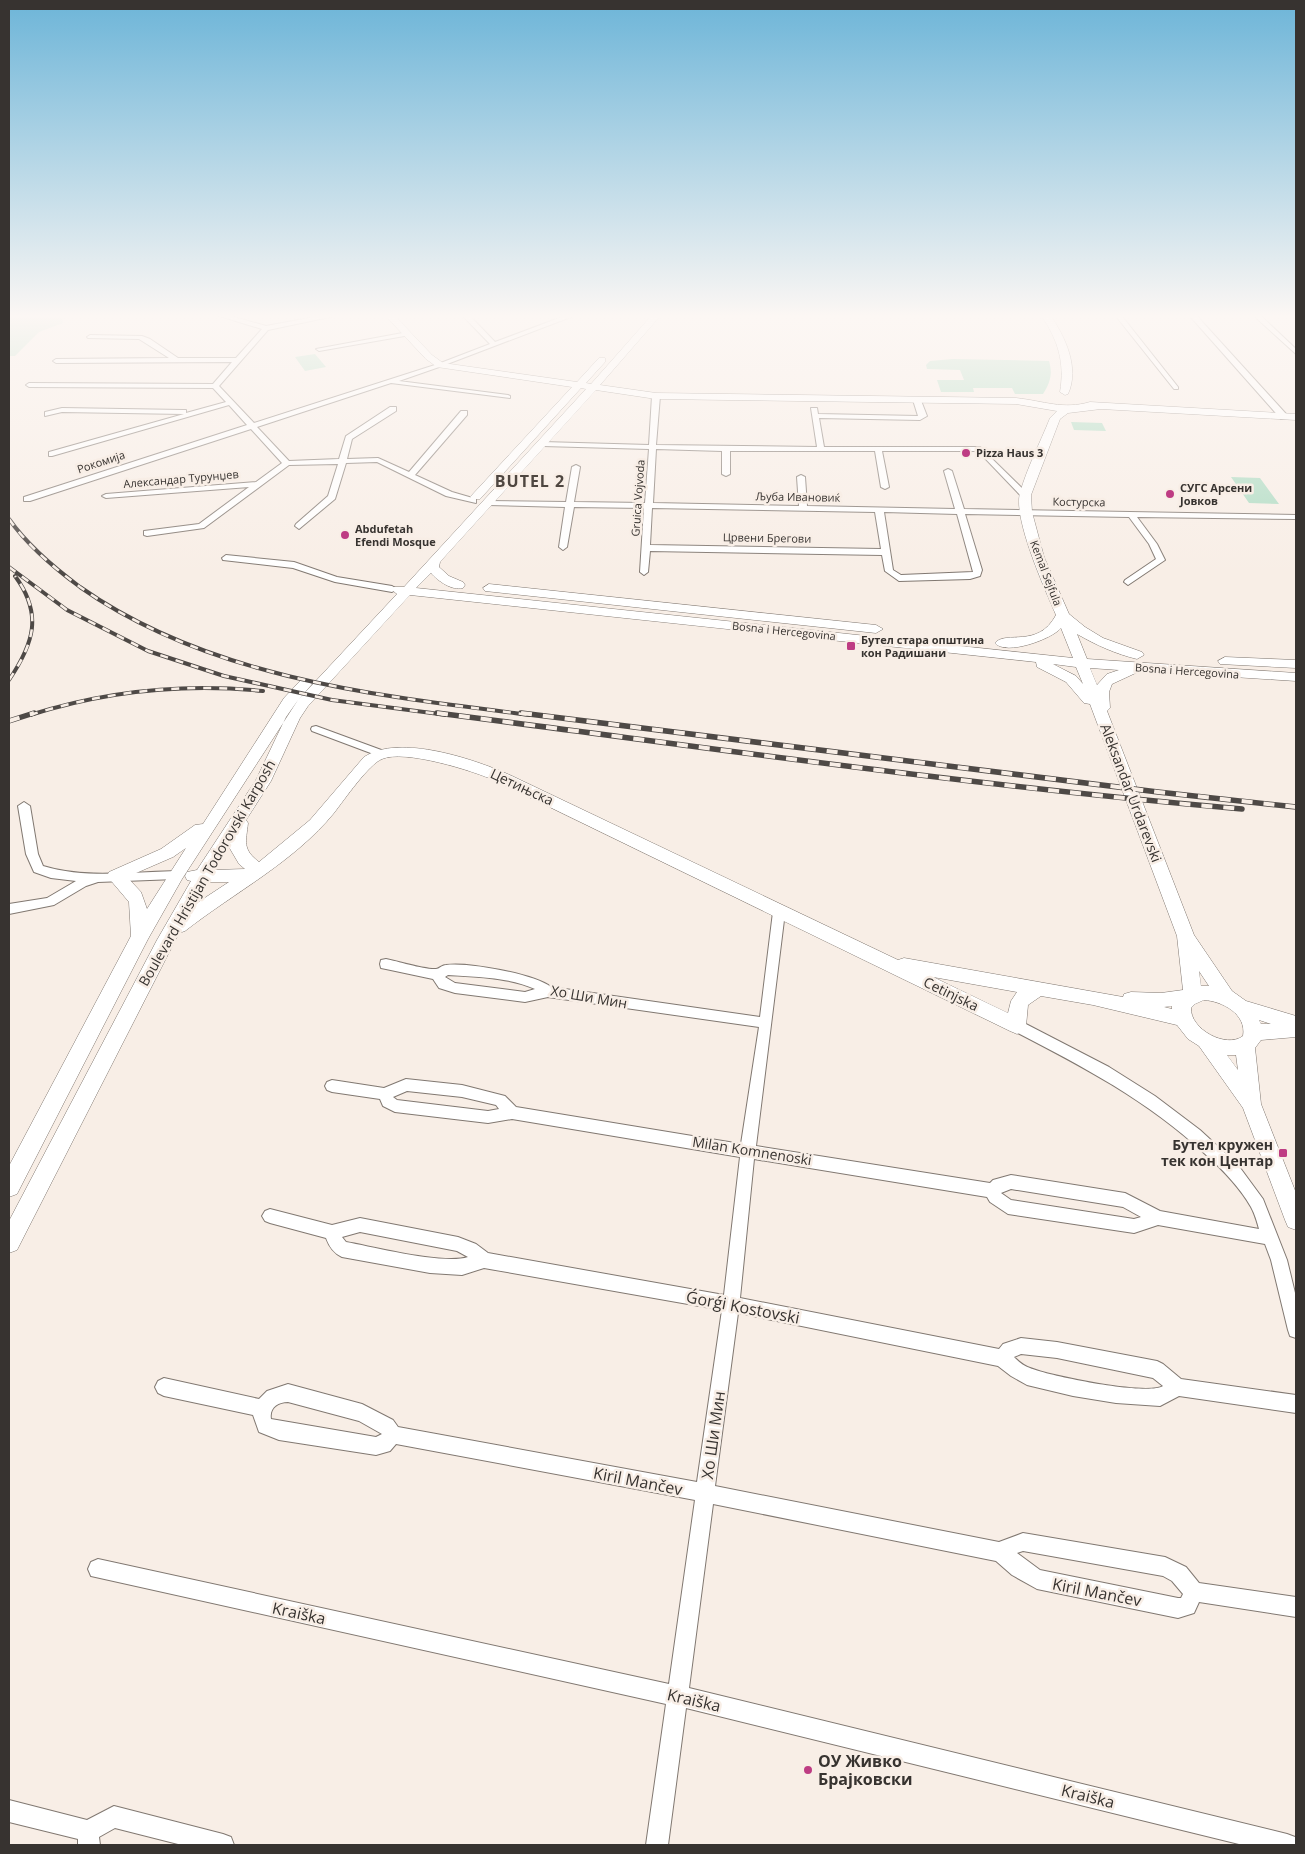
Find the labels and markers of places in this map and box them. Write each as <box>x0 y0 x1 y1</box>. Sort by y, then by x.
place label: Pizza Haus 3 <box>976 445 1043 460</box>
marker: Pizza Haus 3 <box>960 447 972 459</box>
place label: СУГС Арсени Јовков <box>1179 480 1252 508</box>
marker: СУГС Арсени Јовков <box>1164 488 1176 500</box>
place label: Abdufetah Efendi Mosque <box>355 521 436 549</box>
marker: Abdufetah Efendi Mosque <box>339 529 351 541</box>
place label: Бутел стара општина кон Радишани <box>861 632 984 660</box>
marker: Бутел стара општина кон Радишани <box>845 640 857 652</box>
place label: Бутел кружен тек кон Центар <box>1161 1135 1273 1170</box>
marker: Бутел кружен тек кон Центар <box>1277 1147 1289 1159</box>
place label: ОУ Живко Брајковски <box>818 1750 912 1790</box>
marker: ОУ Живко Брајковски <box>802 1764 814 1776</box>

